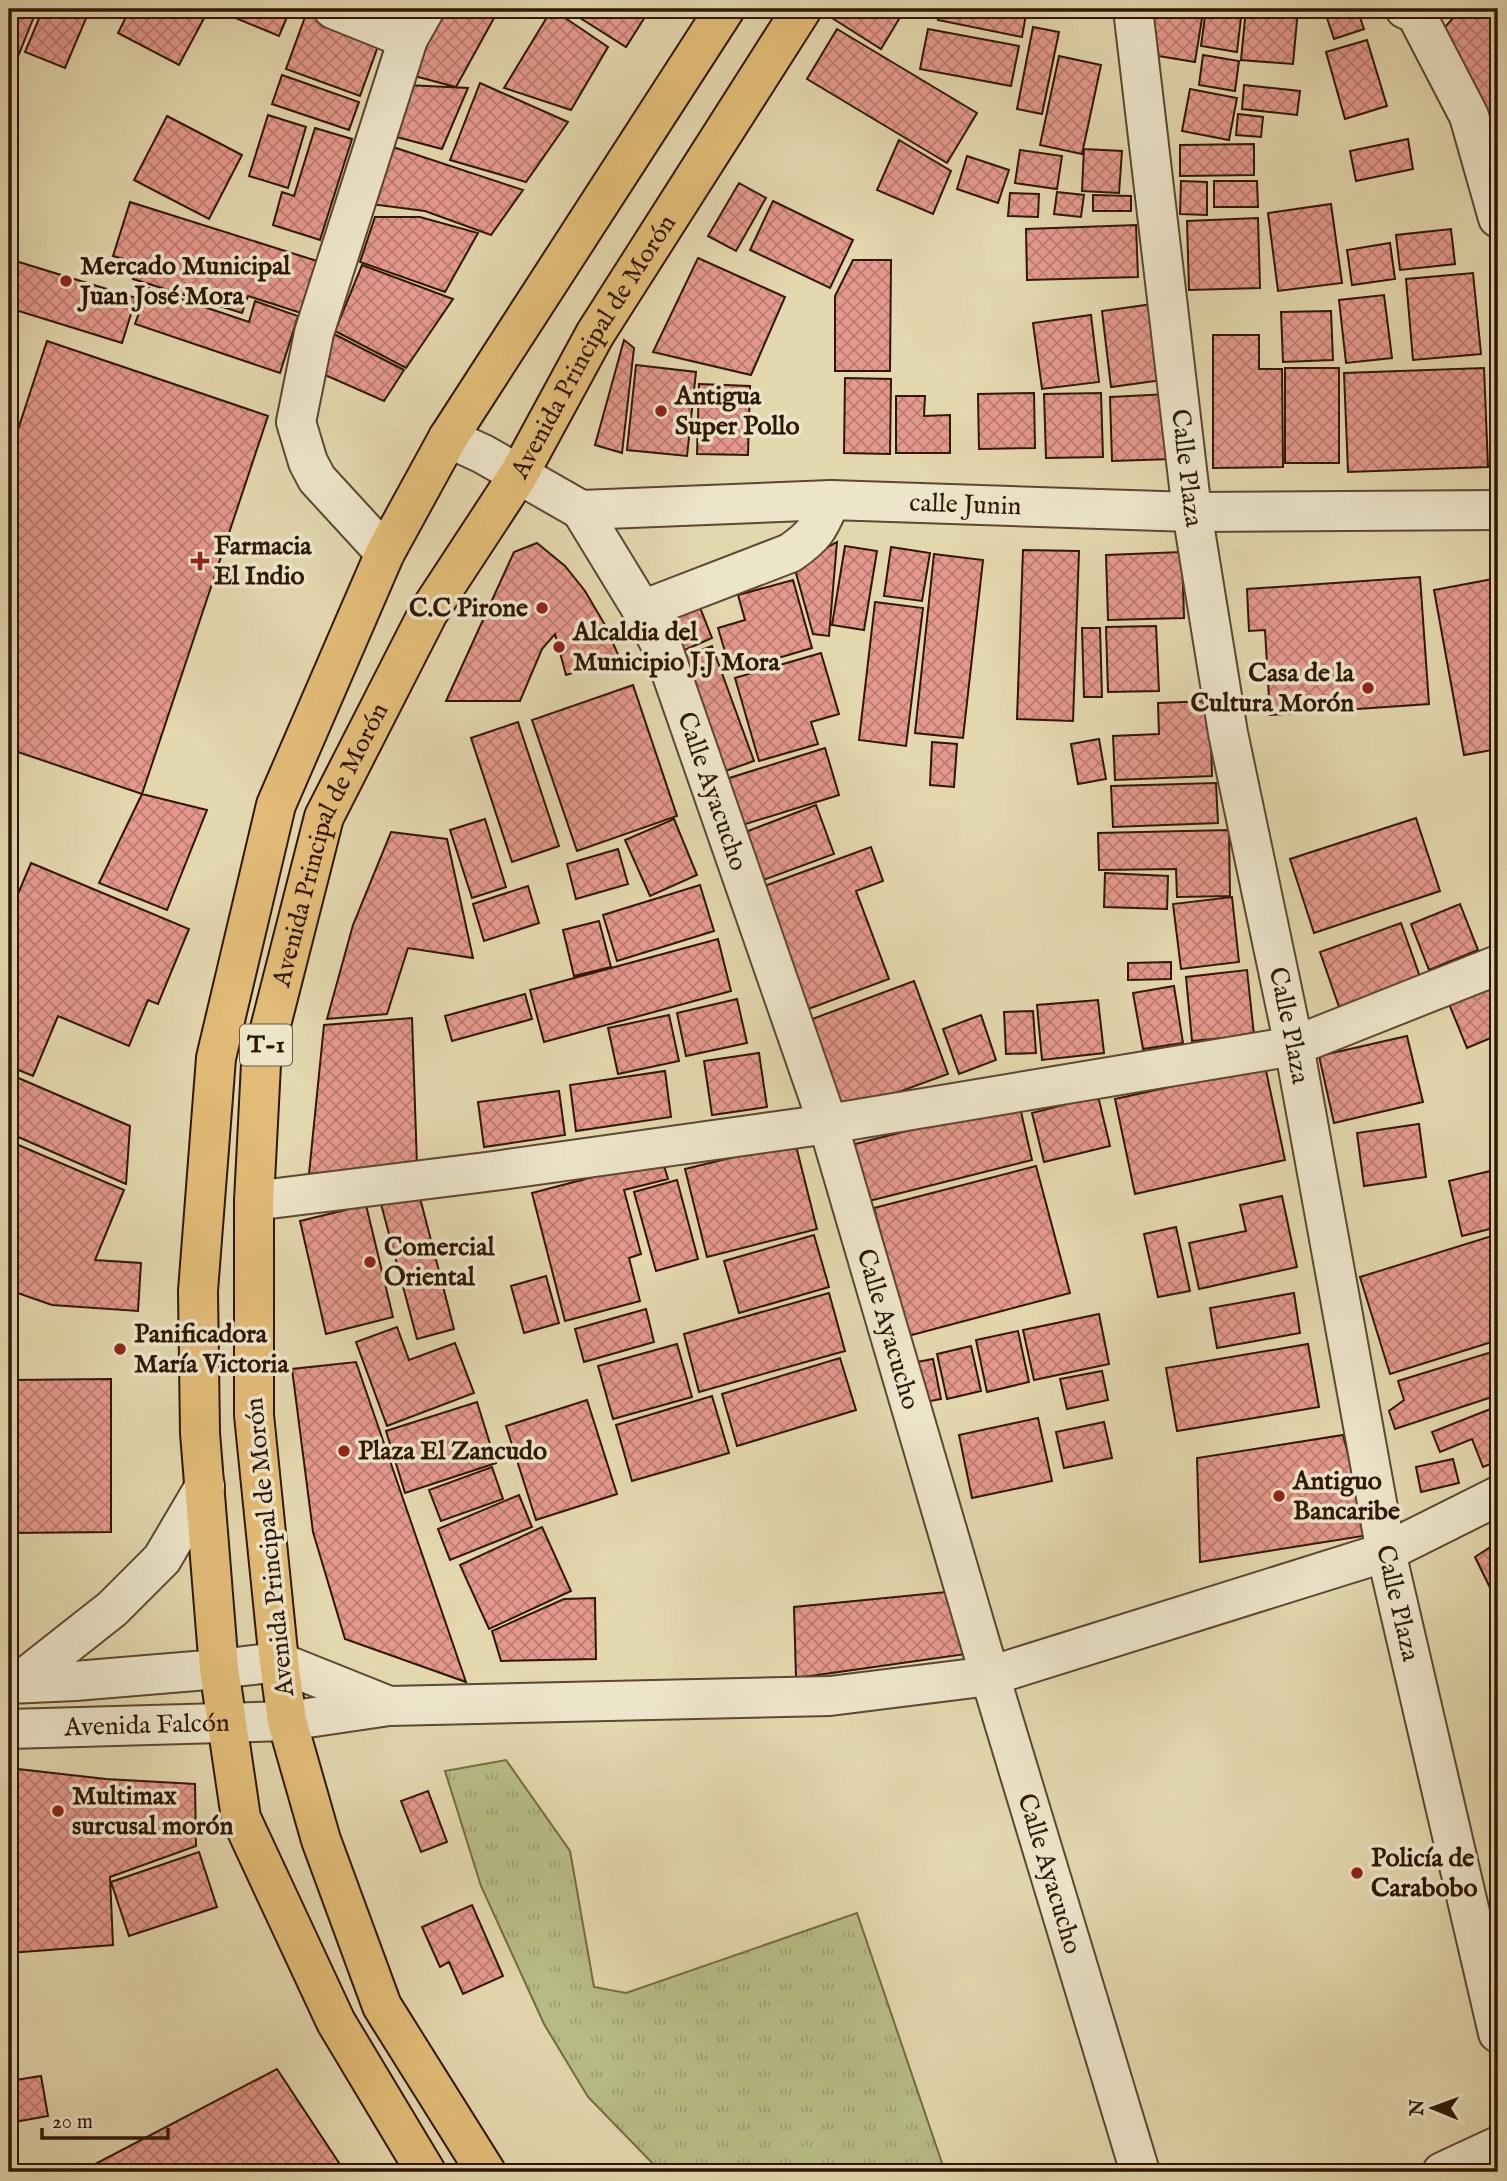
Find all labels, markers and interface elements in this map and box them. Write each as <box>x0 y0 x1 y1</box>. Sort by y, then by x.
street label: Avenida Principal de Morón <box>503 208 683 485</box>
place label: Mercado Municipal Juan José Mora <box>77 250 291 313</box>
marker: Mercado Municipal Juan José Mora <box>58 273 74 289</box>
place label: Antigua Super Pollo <box>674 380 800 443</box>
marker: Antigua Super Pollo <box>653 403 669 419</box>
street label: Calle Plaza <box>1164 407 1211 530</box>
street label: calle Junin <box>909 486 1022 523</box>
place label: Farmacia El Indio <box>214 530 312 593</box>
marker: Farmacia El Indio <box>192 553 208 569</box>
place label: C.C Pirone <box>409 592 528 625</box>
marker: C.C Pirone <box>534 600 550 616</box>
place label: Alcaldia del Municipio J.J Mora <box>572 616 780 679</box>
marker: Alcaldia del Municipio J.J Mora <box>551 639 567 655</box>
place label: Casa de la Cultura Morón <box>1191 657 1355 720</box>
marker: Casa de la Cultura Morón <box>1360 680 1376 696</box>
street label: Avenida Principal de Morón <box>265 697 396 991</box>
street label: Calle Ayacucho <box>670 707 755 875</box>
street label: Calle Plaza <box>1261 964 1317 1087</box>
road number: T-1 <box>240 1024 292 1065</box>
place label: Comercial Oriental <box>384 1231 495 1294</box>
street label: Calle Ayacucho <box>849 1245 927 1413</box>
marker: Comercial Oriental <box>362 1254 378 1270</box>
place label: Panificadora María Victoria <box>134 1318 289 1381</box>
marker: Panificadora María Victoria <box>112 1341 128 1357</box>
street label: Avenida Principal de Morón <box>238 1396 302 1699</box>
place label: Plaza El Zancudo <box>358 1435 547 1468</box>
marker: Plaza El Zancudo <box>336 1443 352 1459</box>
place label: Antiguo Bancaribe <box>1292 1465 1400 1528</box>
marker: Antiguo Bancaribe <box>1271 1488 1287 1504</box>
street label: Calle Plaza <box>1368 1542 1428 1665</box>
street label: Avenida Falcón <box>63 1706 230 1744</box>
place label: Multimax surcusal morón <box>72 1780 233 1843</box>
street label: Calle Ayacucho <box>1010 1789 1090 1958</box>
marker: Multimax surcusal morón <box>50 1803 66 1819</box>
place label: Policía de Carabobo <box>1371 1842 1477 1905</box>
marker: Policía de Carabobo <box>1349 1865 1365 1881</box>
north arrow <box>1398 2072 1468 2142</box>
scale bar <box>42 2097 168 2141</box>
text: N <box>1406 2099 1430 2117</box>
text: 20 m <box>52 2109 93 2136</box>

